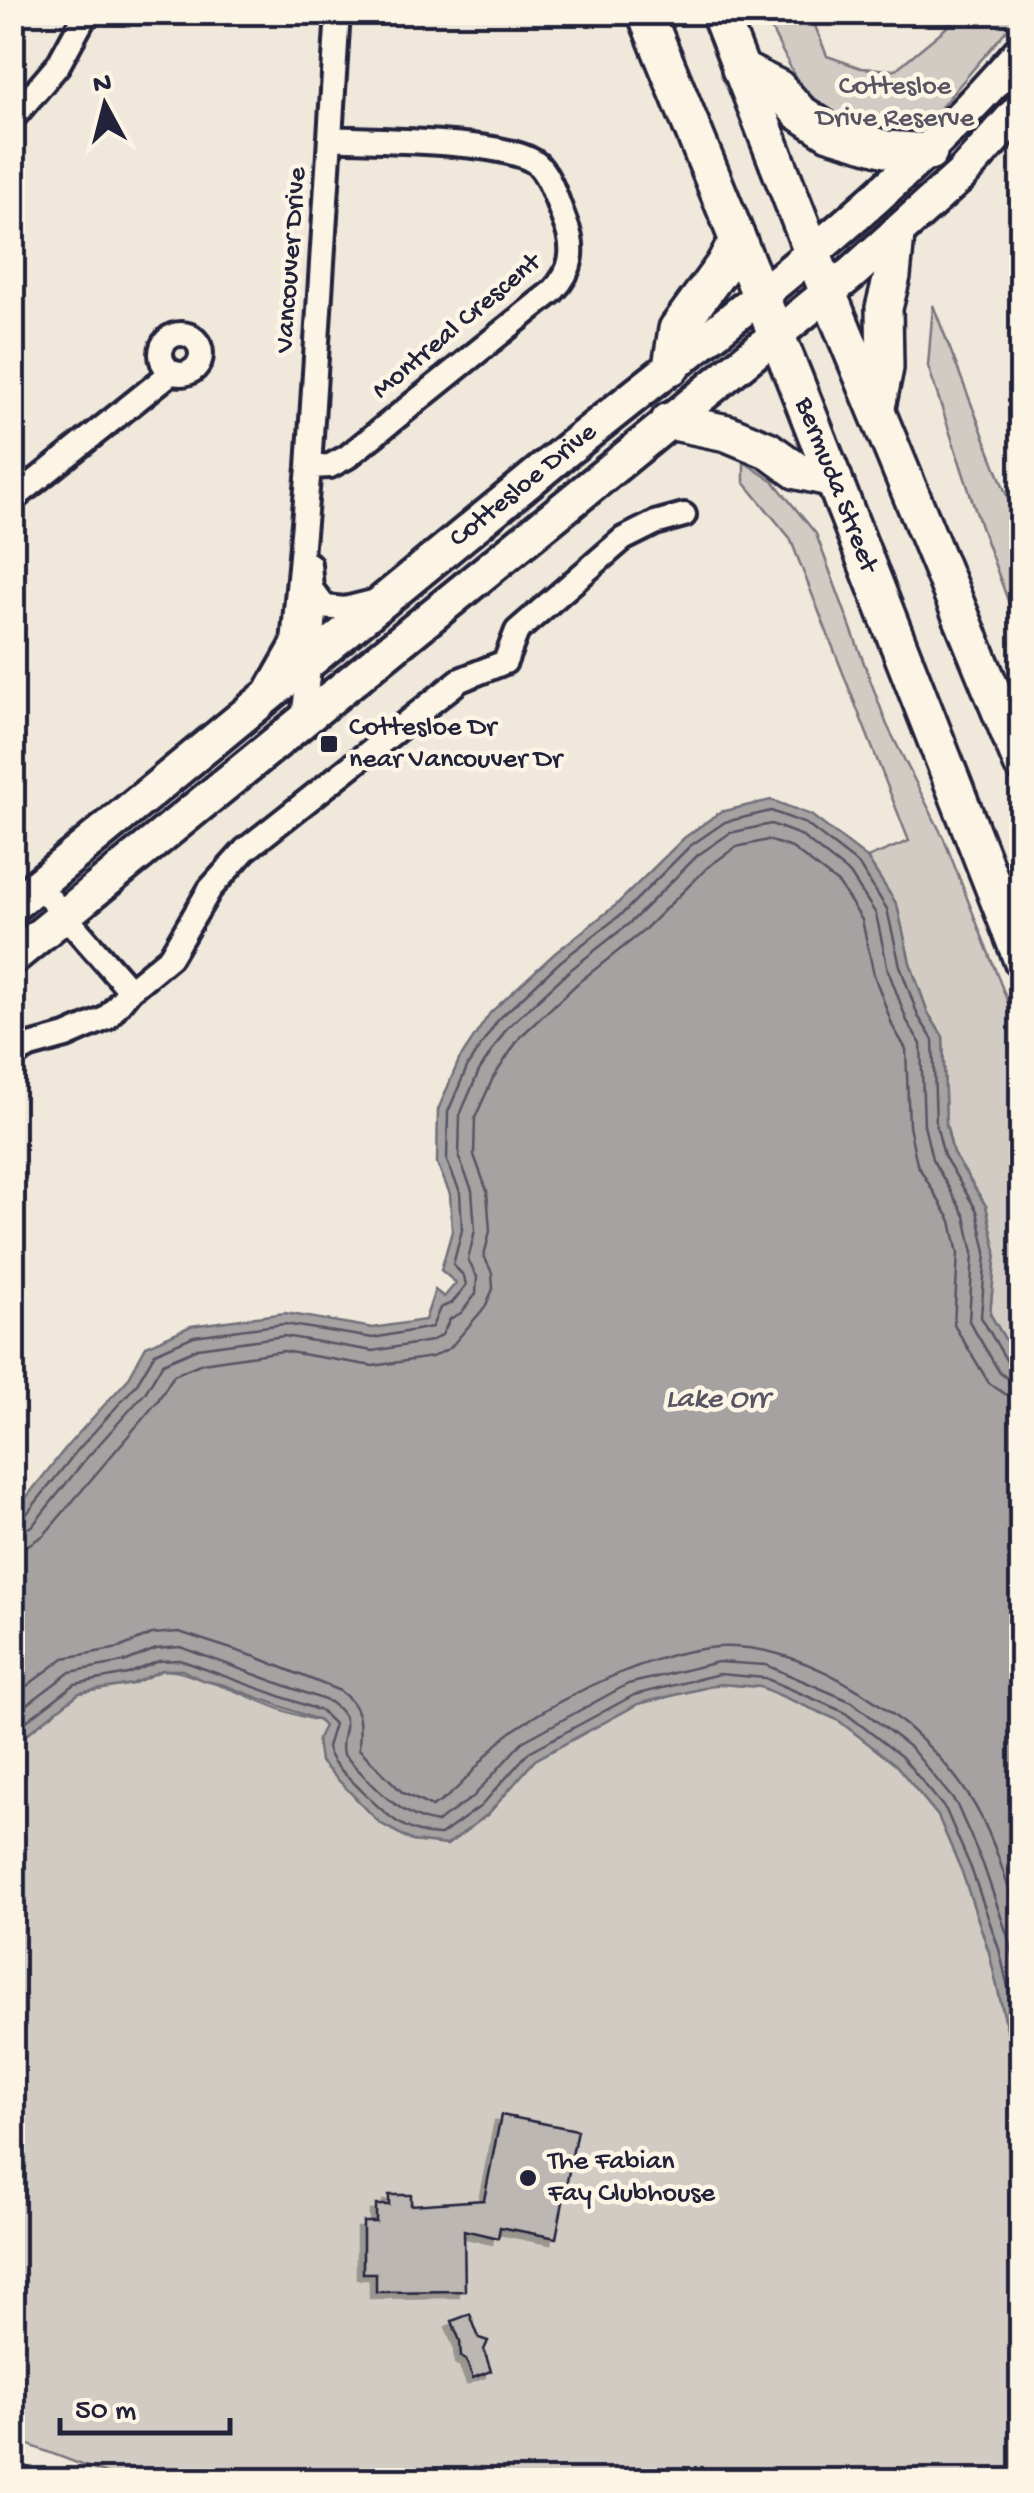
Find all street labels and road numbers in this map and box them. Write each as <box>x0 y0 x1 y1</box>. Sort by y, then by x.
street label: Vancouver Drive <box>269 166 315 355</box>
street label: Montreal Crescent <box>366 245 550 407</box>
street label: Bermuda Street <box>786 392 886 579</box>
street label: Cottesloe Drive <box>443 415 604 555</box>

